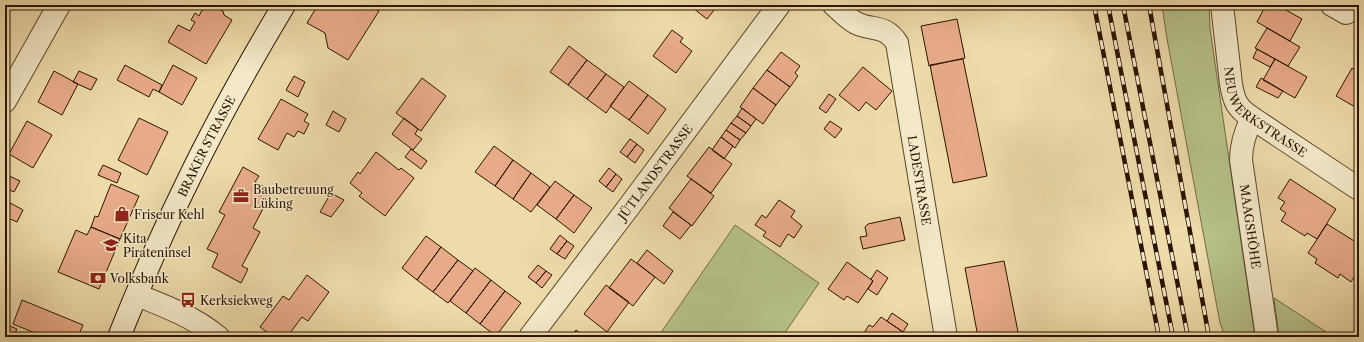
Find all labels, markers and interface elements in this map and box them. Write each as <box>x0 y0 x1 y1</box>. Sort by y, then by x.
street label: NEUWERKSTRASSE <box>1222 66 1310 160</box>
street label: BRAKER STRASSE <box>174 93 238 199</box>
street label: JÜTLANDSTRASSE <box>613 121 695 224</box>
street label: LADESTRASSE <box>905 134 935 227</box>
place label: Baubetreuung Lüking <box>253 182 334 211</box>
street label: MAAGSHÖHE <box>1237 183 1264 270</box>
office icon: Baubetreuung Lüking <box>232 187 250 205</box>
shop icon: Friseur Kehl <box>113 205 131 223</box>
place label: Friseur Kehl <box>134 207 205 222</box>
place label: Kita Pirateninsel <box>123 231 191 260</box>
school or university icon: Kita Pirateninsel <box>102 236 120 254</box>
bank icon: Volksbank <box>89 269 107 287</box>
place label: Volksbank <box>109 271 170 286</box>
bus stop icon: Kerksiekweg <box>179 291 197 309</box>
place label: Kerksiekweg <box>200 293 273 308</box>

